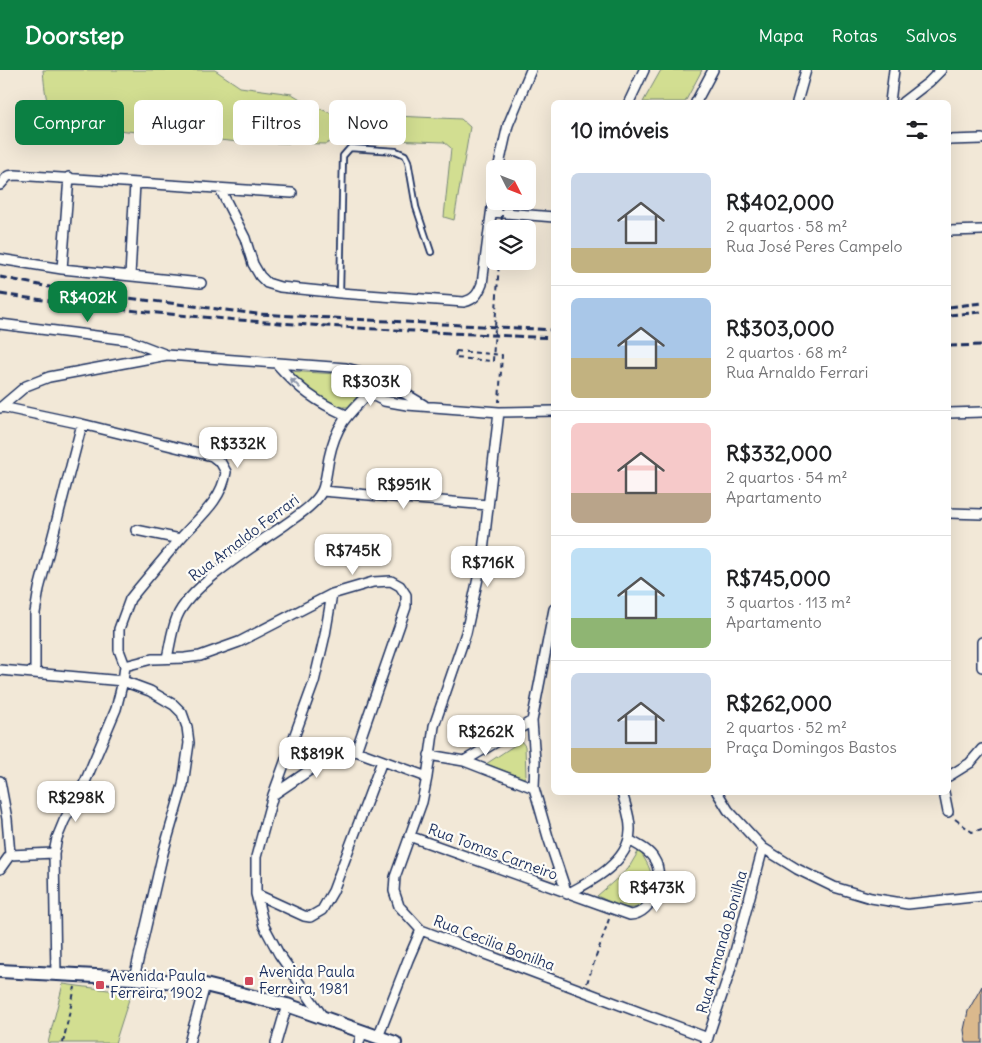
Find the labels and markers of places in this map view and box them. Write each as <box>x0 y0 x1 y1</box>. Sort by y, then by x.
pin: R$402K <box>47 280 129 323</box>
pin: R$303K <box>330 364 412 407</box>
pin: R$332K <box>197 426 279 469</box>
pin: R$951K <box>363 468 445 510</box>
pin: R$745K <box>312 534 394 576</box>
pin: R$716K <box>447 546 529 588</box>
pin: R$262K <box>445 714 527 757</box>
pin: R$819K <box>276 736 358 779</box>
pin: R$298K <box>35 780 117 823</box>
pin: R$473K <box>616 870 698 913</box>
place label: Avenida Paula Ferreira, 1981 <box>259 962 355 998</box>
place label: Avenida Paula Ferreira, 1902 <box>110 966 206 1002</box>
marker: Avenida Paula Ferreira, 1981 <box>243 975 255 987</box>
marker: Avenida Paula Ferreira, 1902 <box>94 979 106 991</box>

